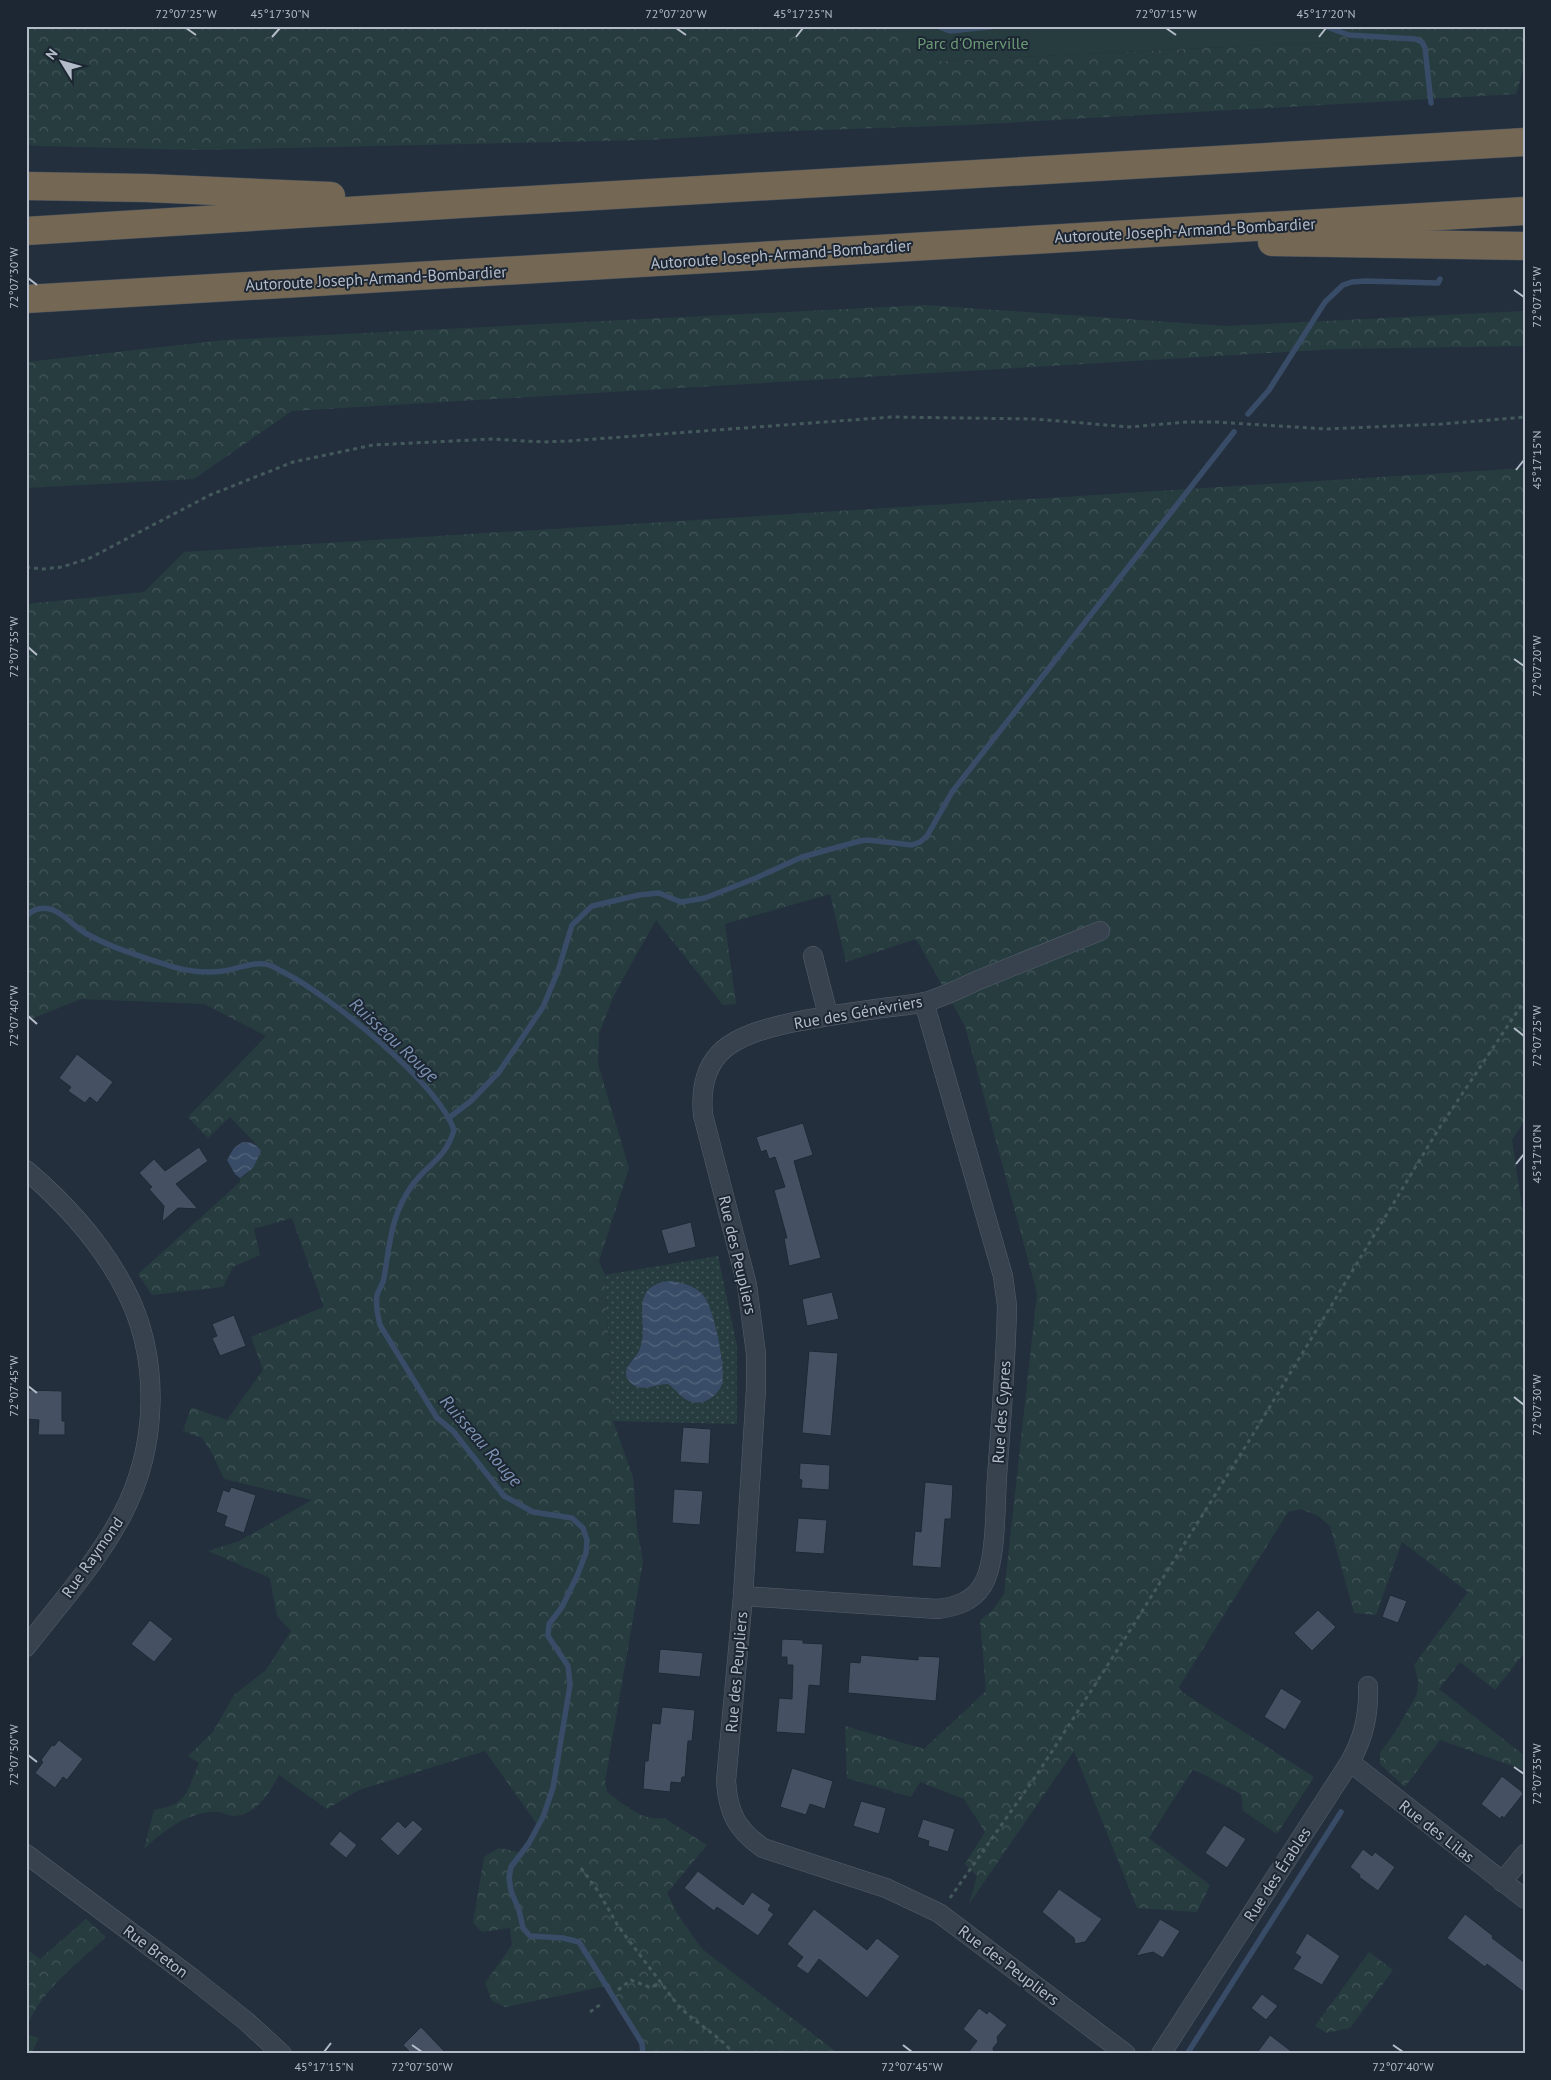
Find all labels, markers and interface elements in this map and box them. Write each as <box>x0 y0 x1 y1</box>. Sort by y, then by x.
text: 72°07'25"W <box>155 6 217 21</box>
text: 45°17'30"N <box>250 6 310 21</box>
text: 72°07'20"W <box>645 6 707 21</box>
text: 45°17'25"N <box>773 6 833 21</box>
text: 72°07'15"W <box>1135 6 1197 21</box>
text: 45°17'20"N <box>1296 6 1356 21</box>
park label: Parc d'Omerville <box>917 33 1029 53</box>
north arrow <box>38 38 88 88</box>
text: N <box>42 45 62 63</box>
street label: Autoroute Joseph-Armand-Bombardier <box>1054 213 1317 247</box>
street label: Autoroute Joseph-Armand-Bombardier <box>650 235 913 273</box>
text: 72°07'30"W <box>6 247 21 309</box>
street label: Autoroute Joseph-Armand-Bombardier <box>245 261 508 295</box>
text: 72°07'15"W <box>1529 266 1544 328</box>
text: 45°17'15"N <box>1529 430 1544 490</box>
text: 72°07'35"W <box>6 616 21 678</box>
text: 72°07'20"W <box>1529 635 1544 697</box>
text: 72°07'40"W <box>6 985 21 1047</box>
street label: Rue des Génévriers <box>792 991 924 1033</box>
water label: Ruisseau Rouge <box>345 992 444 1087</box>
text: 72°07'25"W <box>1529 1005 1544 1067</box>
text: 45°17'10"N <box>1529 1124 1544 1184</box>
street label: Rue des Peupliers <box>715 1194 761 1317</box>
text: 72°07'45"W <box>6 1355 21 1417</box>
street label: Rue des Cypres <box>987 1360 1015 1464</box>
text: 72°07'30"W <box>1529 1374 1544 1436</box>
water label: Ruisseau Rouge <box>435 1390 528 1492</box>
street label: Rue Raymond <box>57 1513 127 1601</box>
street label: Rue des Peupliers <box>721 1611 751 1733</box>
text: 72°07'50"W <box>6 1724 21 1786</box>
text: 72°07'35"W <box>1529 1743 1544 1805</box>
street label: Rue des Lilas <box>1395 1795 1479 1867</box>
street label: Rue des Érables <box>1239 1823 1315 1925</box>
street label: Rue Breton <box>120 1920 192 1982</box>
street label: Rue des Peupliers <box>955 1921 1064 2010</box>
text: 45°17'15"N <box>294 2059 354 2074</box>
text: 72°07'50"W <box>391 2059 453 2074</box>
text: 72°07'45"W <box>881 2059 943 2074</box>
text: 72°07'40"W <box>1372 2059 1434 2074</box>

